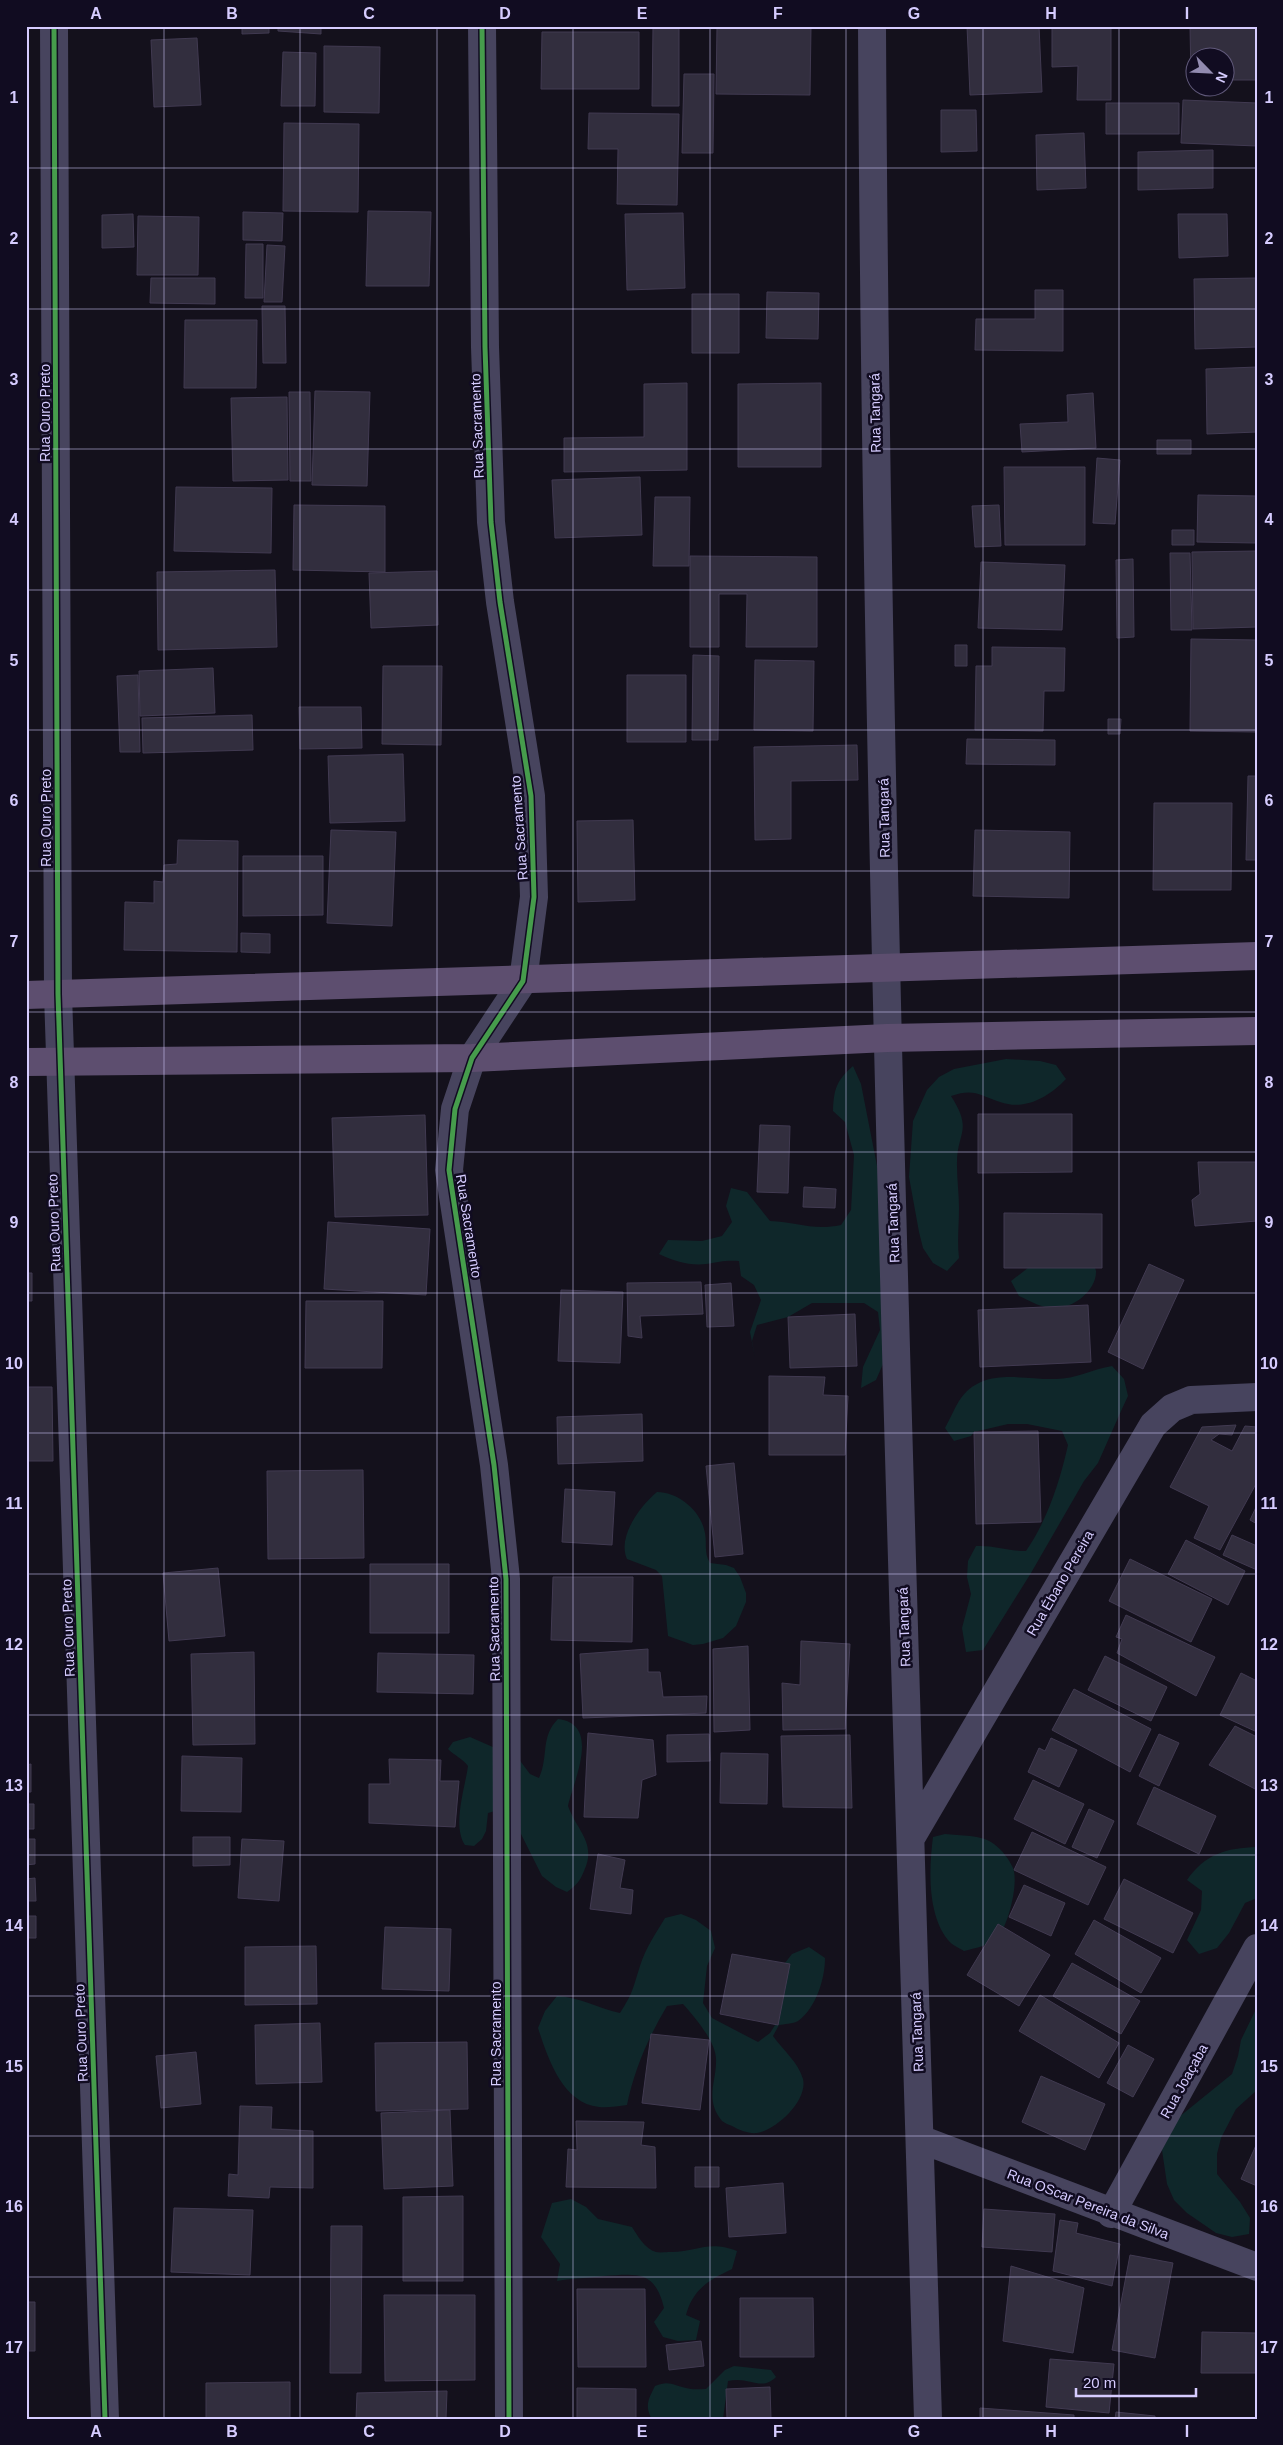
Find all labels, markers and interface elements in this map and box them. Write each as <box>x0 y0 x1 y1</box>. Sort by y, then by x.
text: A <box>90 5 102 22</box>
text: B <box>226 5 238 22</box>
text: C <box>363 5 375 22</box>
text: D <box>499 5 511 22</box>
text: E <box>637 5 648 22</box>
text: F <box>773 5 783 22</box>
text: G <box>908 5 920 22</box>
text: H <box>1045 5 1057 22</box>
text: I <box>1185 5 1189 22</box>
north arrow <box>1186 48 1236 98</box>
text: N <box>1213 69 1231 85</box>
text: 1 <box>10 89 19 106</box>
text: 1 <box>1265 89 1274 106</box>
text: 2 <box>10 230 19 247</box>
text: 2 <box>1265 230 1274 247</box>
street label: Rua Ouro Preto <box>37 364 53 462</box>
text: 3 <box>10 371 19 388</box>
text: 3 <box>1265 371 1274 388</box>
street label: Rua Sacramento <box>467 373 487 479</box>
street label: Rua Tangará <box>866 373 884 453</box>
text: 4 <box>10 511 19 528</box>
text: 4 <box>1265 511 1274 528</box>
text: 5 <box>10 652 19 669</box>
text: 5 <box>1265 652 1274 669</box>
street label: Rua Ouro Preto <box>38 769 54 867</box>
street label: Rua Sacramento <box>507 775 531 881</box>
street label: Rua Tangará <box>875 778 893 858</box>
text: 6 <box>10 792 19 809</box>
text: 6 <box>1265 792 1274 809</box>
text: 7 <box>10 933 19 950</box>
text: 7 <box>1265 933 1274 950</box>
text: 8 <box>10 1074 19 1091</box>
text: 8 <box>1265 1074 1274 1091</box>
street label: Rua Sacramento <box>453 1173 485 1279</box>
street label: Rua Ouro Preto <box>44 1174 64 1272</box>
street label: Rua Tangará <box>884 1183 902 1263</box>
text: 9 <box>10 1214 19 1231</box>
text: 9 <box>1265 1214 1274 1231</box>
text: 10 <box>5 1355 23 1372</box>
text: 10 <box>1260 1355 1278 1372</box>
text: 11 <box>6 1495 23 1512</box>
text: 11 <box>1261 1495 1278 1512</box>
street label: Rua Ébano Pereira <box>1023 1527 1097 1639</box>
street label: Rua Sacramento <box>485 1576 503 1682</box>
street label: Rua Ouro Preto <box>58 1579 78 1677</box>
street label: Rua Tangará <box>895 1587 913 1667</box>
text: 12 <box>5 1636 23 1653</box>
text: 12 <box>1260 1636 1278 1653</box>
text: 13 <box>5 1777 23 1794</box>
text: 13 <box>1260 1777 1278 1794</box>
text: 14 <box>5 1917 23 1934</box>
text: 14 <box>1260 1917 1278 1934</box>
street label: Rua Sacramento <box>488 1981 504 2087</box>
street label: Rua Ouro Preto <box>71 1984 91 2082</box>
street label: Rua Tangará <box>908 1992 926 2072</box>
street label: Rua Joaçaba <box>1157 2041 1211 2121</box>
text: 15 <box>5 2058 23 2075</box>
text: 15 <box>1260 2058 1278 2075</box>
street label: Rua OScar Pereira da Silva <box>1005 2166 1171 2242</box>
text: 16 <box>5 2198 23 2215</box>
text: 16 <box>1260 2198 1278 2215</box>
text: 17 <box>5 2339 23 2356</box>
text: 17 <box>1260 2339 1278 2356</box>
scale bar <box>1076 2365 1196 2397</box>
text: 20 m <box>1083 2374 1116 2391</box>
text: A <box>90 2423 102 2440</box>
text: B <box>226 2423 238 2440</box>
text: C <box>363 2423 375 2440</box>
text: D <box>499 2423 511 2440</box>
text: E <box>637 2423 648 2440</box>
text: F <box>773 2423 783 2440</box>
text: G <box>908 2423 920 2440</box>
text: H <box>1045 2423 1057 2440</box>
text: I <box>1185 2423 1189 2440</box>

